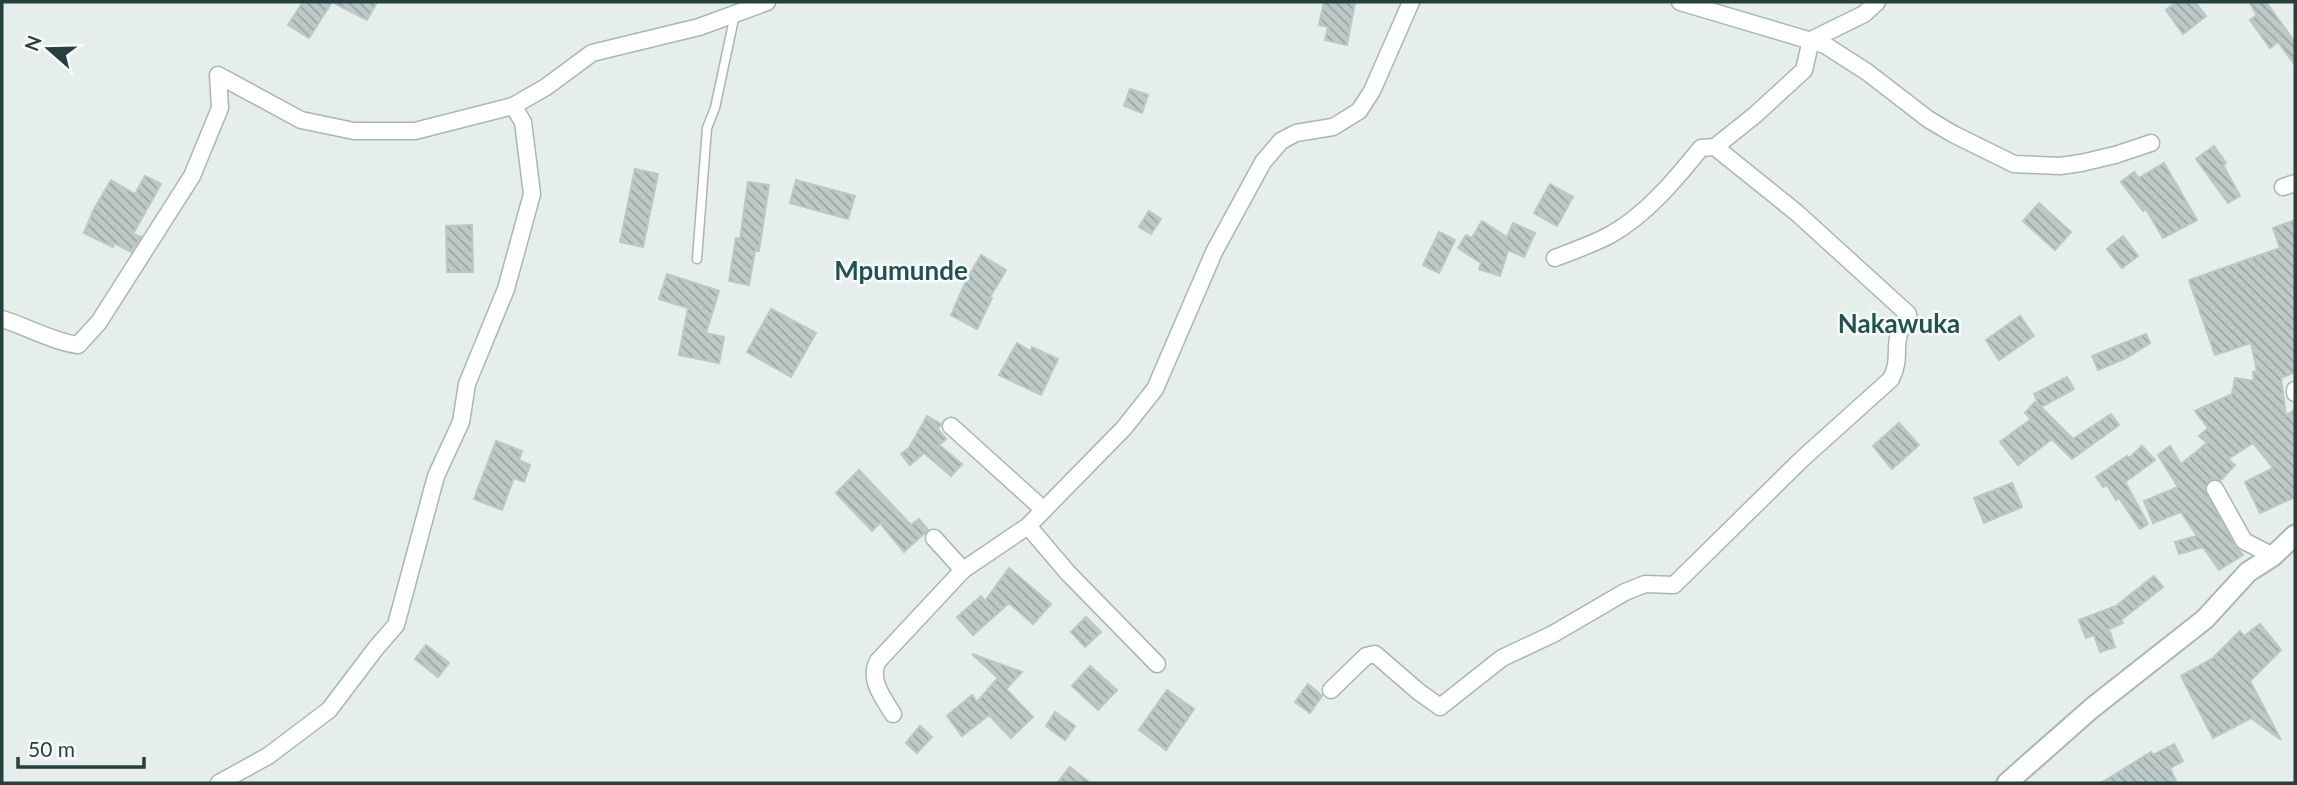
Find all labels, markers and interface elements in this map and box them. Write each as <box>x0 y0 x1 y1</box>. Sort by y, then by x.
north arrow <box>14 14 84 84</box>
text: N <box>19 32 46 54</box>
district label: Mpumunde <box>834 254 968 286</box>
district label: Nakawuka <box>1838 307 1960 339</box>
scale bar <box>18 726 144 770</box>
text: 50 m <box>28 736 75 761</box>

